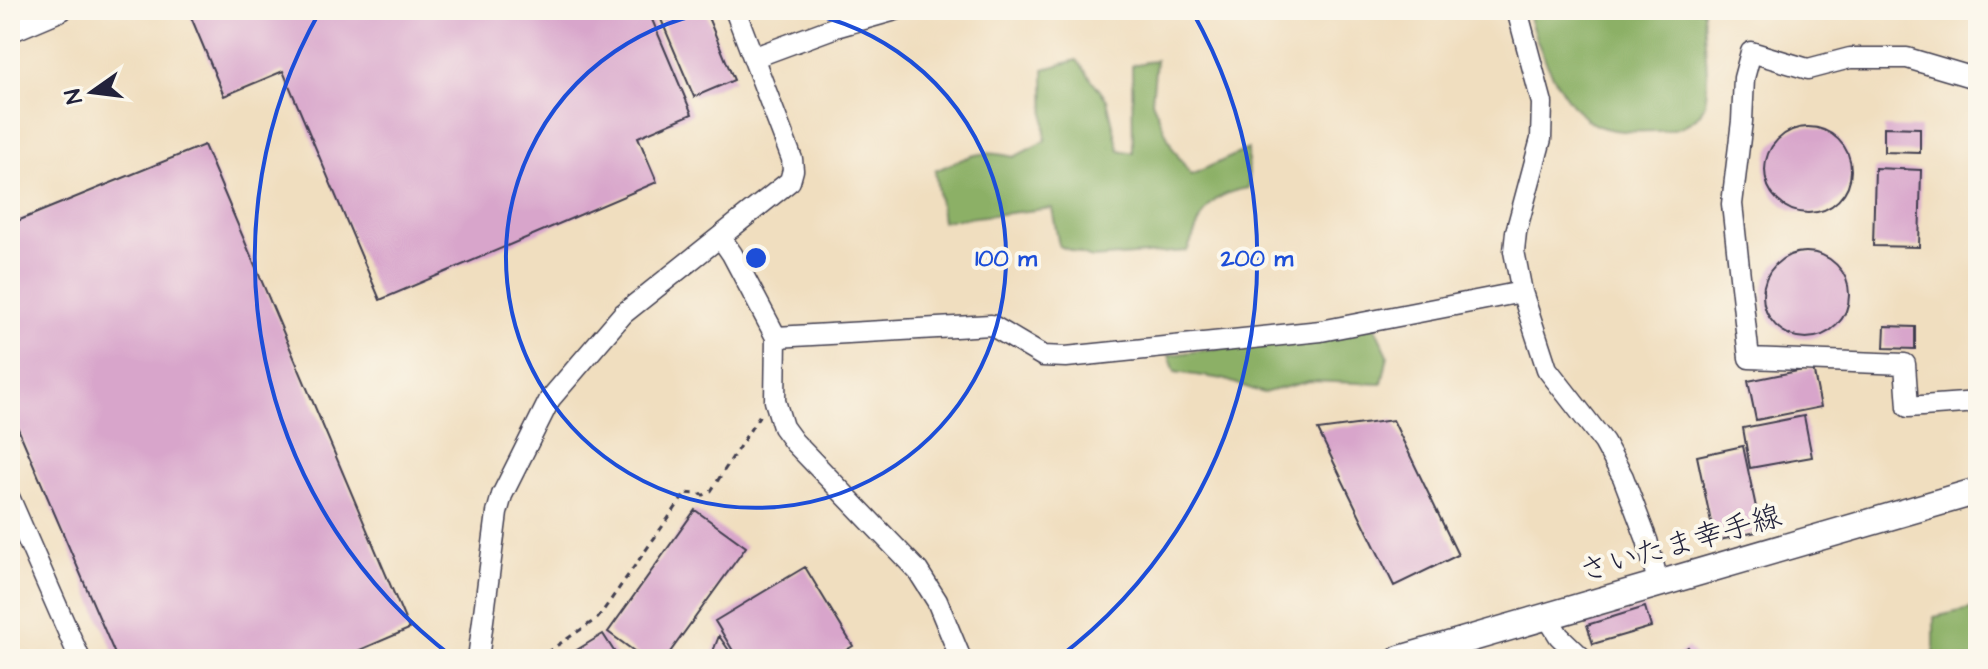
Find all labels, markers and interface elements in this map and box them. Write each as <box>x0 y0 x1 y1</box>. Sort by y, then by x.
north arrow <box>52 52 132 132</box>
text: N <box>57 86 91 107</box>
text: 100 m <box>975 242 1037 276</box>
text: 200 m <box>1220 242 1293 276</box>
centre of rings <box>742 244 770 272</box>
street label: さいたま幸手線 <box>1574 495 1786 593</box>

